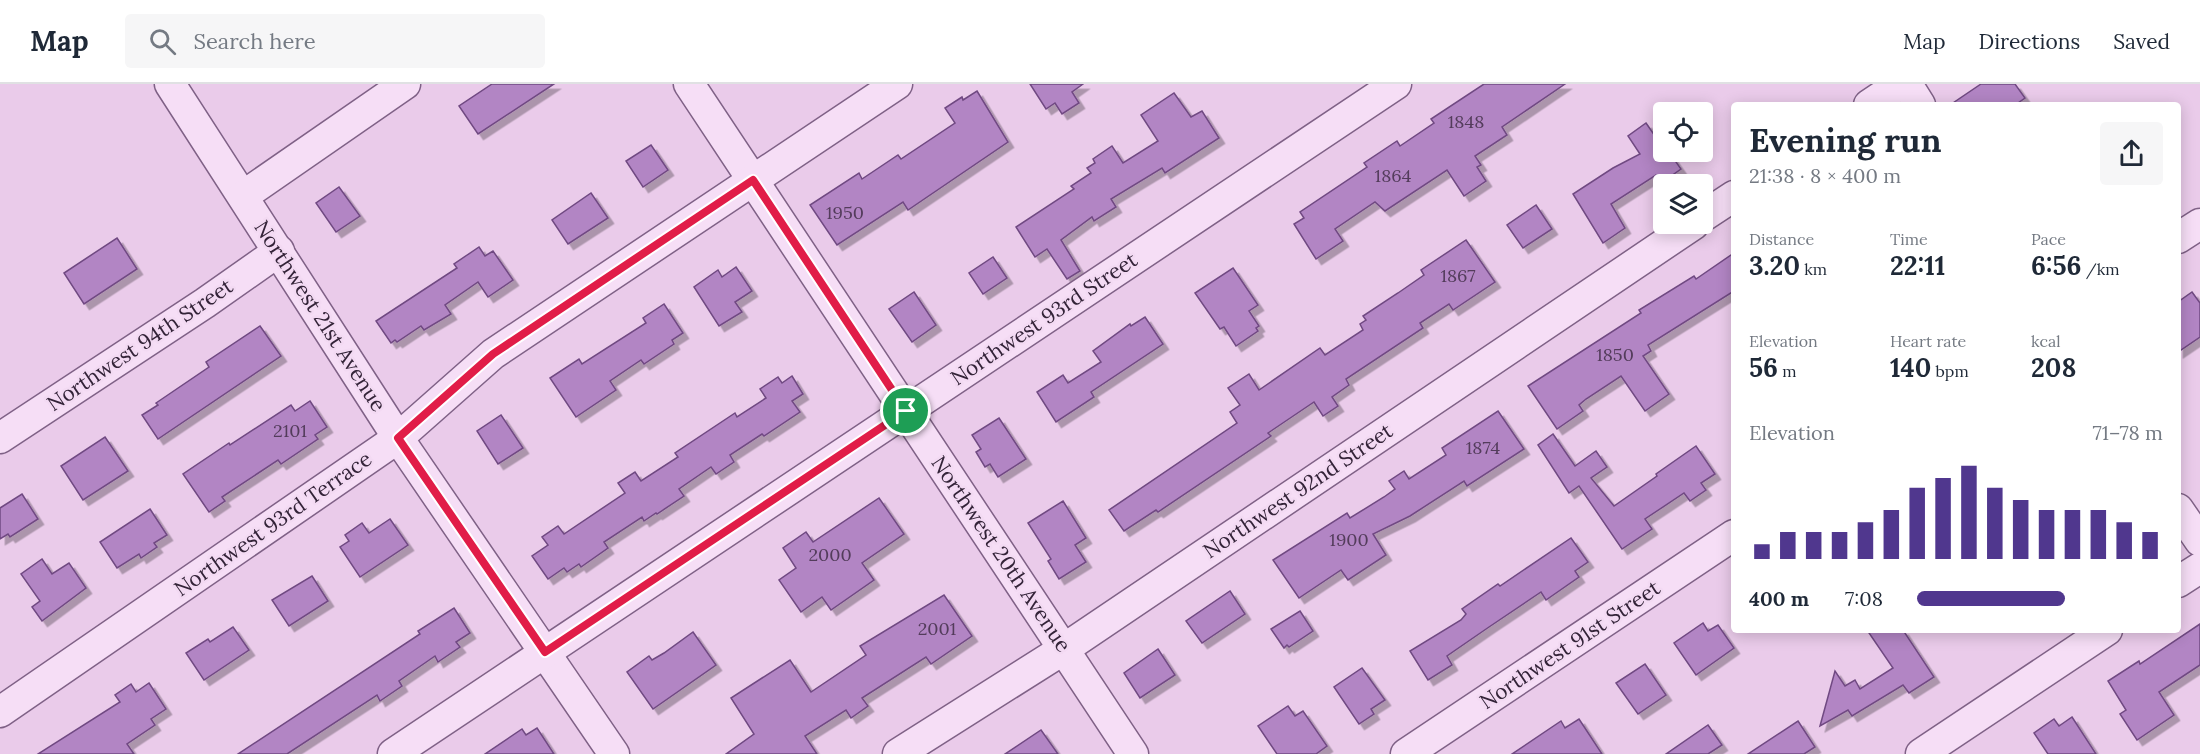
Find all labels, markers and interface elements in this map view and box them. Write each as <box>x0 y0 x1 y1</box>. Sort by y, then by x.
search box <box>125 14 545 68</box>
text: Map <box>30 23 89 59</box>
icon: search <box>146 25 179 58</box>
text: Search here <box>194 27 316 55</box>
text: Map <box>1903 28 1946 55</box>
text: Directions <box>1979 28 2080 55</box>
text: Saved <box>2113 28 2170 55</box>
map controls <box>1653 102 1713 234</box>
button: locate <box>1653 102 1713 162</box>
house number: 1848 <box>1448 110 1484 133</box>
text: Evening run <box>1749 119 1941 161</box>
button: share <box>2100 122 2163 185</box>
text: 21:38 · 8 × 400 m <box>1749 163 1901 188</box>
house number: 1864 <box>1375 164 1412 187</box>
button: layers <box>1653 174 1713 234</box>
house number: 1950 <box>826 201 864 224</box>
street label: Northwest 21st Avenue <box>248 215 392 417</box>
text: Distance <box>1749 229 1814 249</box>
text: Time <box>1890 229 1928 249</box>
text: Pace <box>2031 229 2066 249</box>
street label: Northwest 93rd Street <box>945 245 1143 391</box>
text: 3.20 <box>1749 249 1800 282</box>
text: 22:11 <box>1890 249 1945 282</box>
text: 6:56 <box>2031 249 2081 282</box>
text: km <box>1800 259 1827 279</box>
text: /km <box>2081 259 2120 279</box>
house number: 1867 <box>1440 264 1476 287</box>
street label: Northwest 94th Street <box>42 272 239 417</box>
text: Elevation <box>1749 331 1818 351</box>
text: Heart rate <box>1890 331 1966 351</box>
text: kcal <box>2031 331 2061 351</box>
house number: 1850 <box>1596 343 1634 366</box>
text: 56 <box>1749 351 1778 384</box>
text: 140 <box>1890 351 1931 384</box>
text: 208 <box>2031 351 2076 384</box>
text: m <box>1778 361 1797 381</box>
text: bpm <box>1931 361 1969 381</box>
pin <box>880 385 931 436</box>
icon: arrive <box>889 394 922 427</box>
street label: Northwest 92nd Street <box>1198 417 1398 564</box>
house number: 2101 <box>273 419 307 442</box>
text: Elevation <box>1749 420 1835 445</box>
text: 71–78 m <box>2093 420 2163 445</box>
house number: 1874 <box>1466 436 1500 459</box>
street label: Northwest 93rd Terrace <box>169 445 377 602</box>
street label: Northwest 20th Avenue <box>926 450 1077 657</box>
house number: 1900 <box>1329 528 1369 551</box>
house number: 2000 <box>808 543 852 566</box>
street label: Northwest 91st Street <box>1474 574 1666 715</box>
text: 400 m <box>1749 586 1809 611</box>
text: 7:08 <box>1845 586 1883 611</box>
house number: 2001 <box>918 617 956 640</box>

